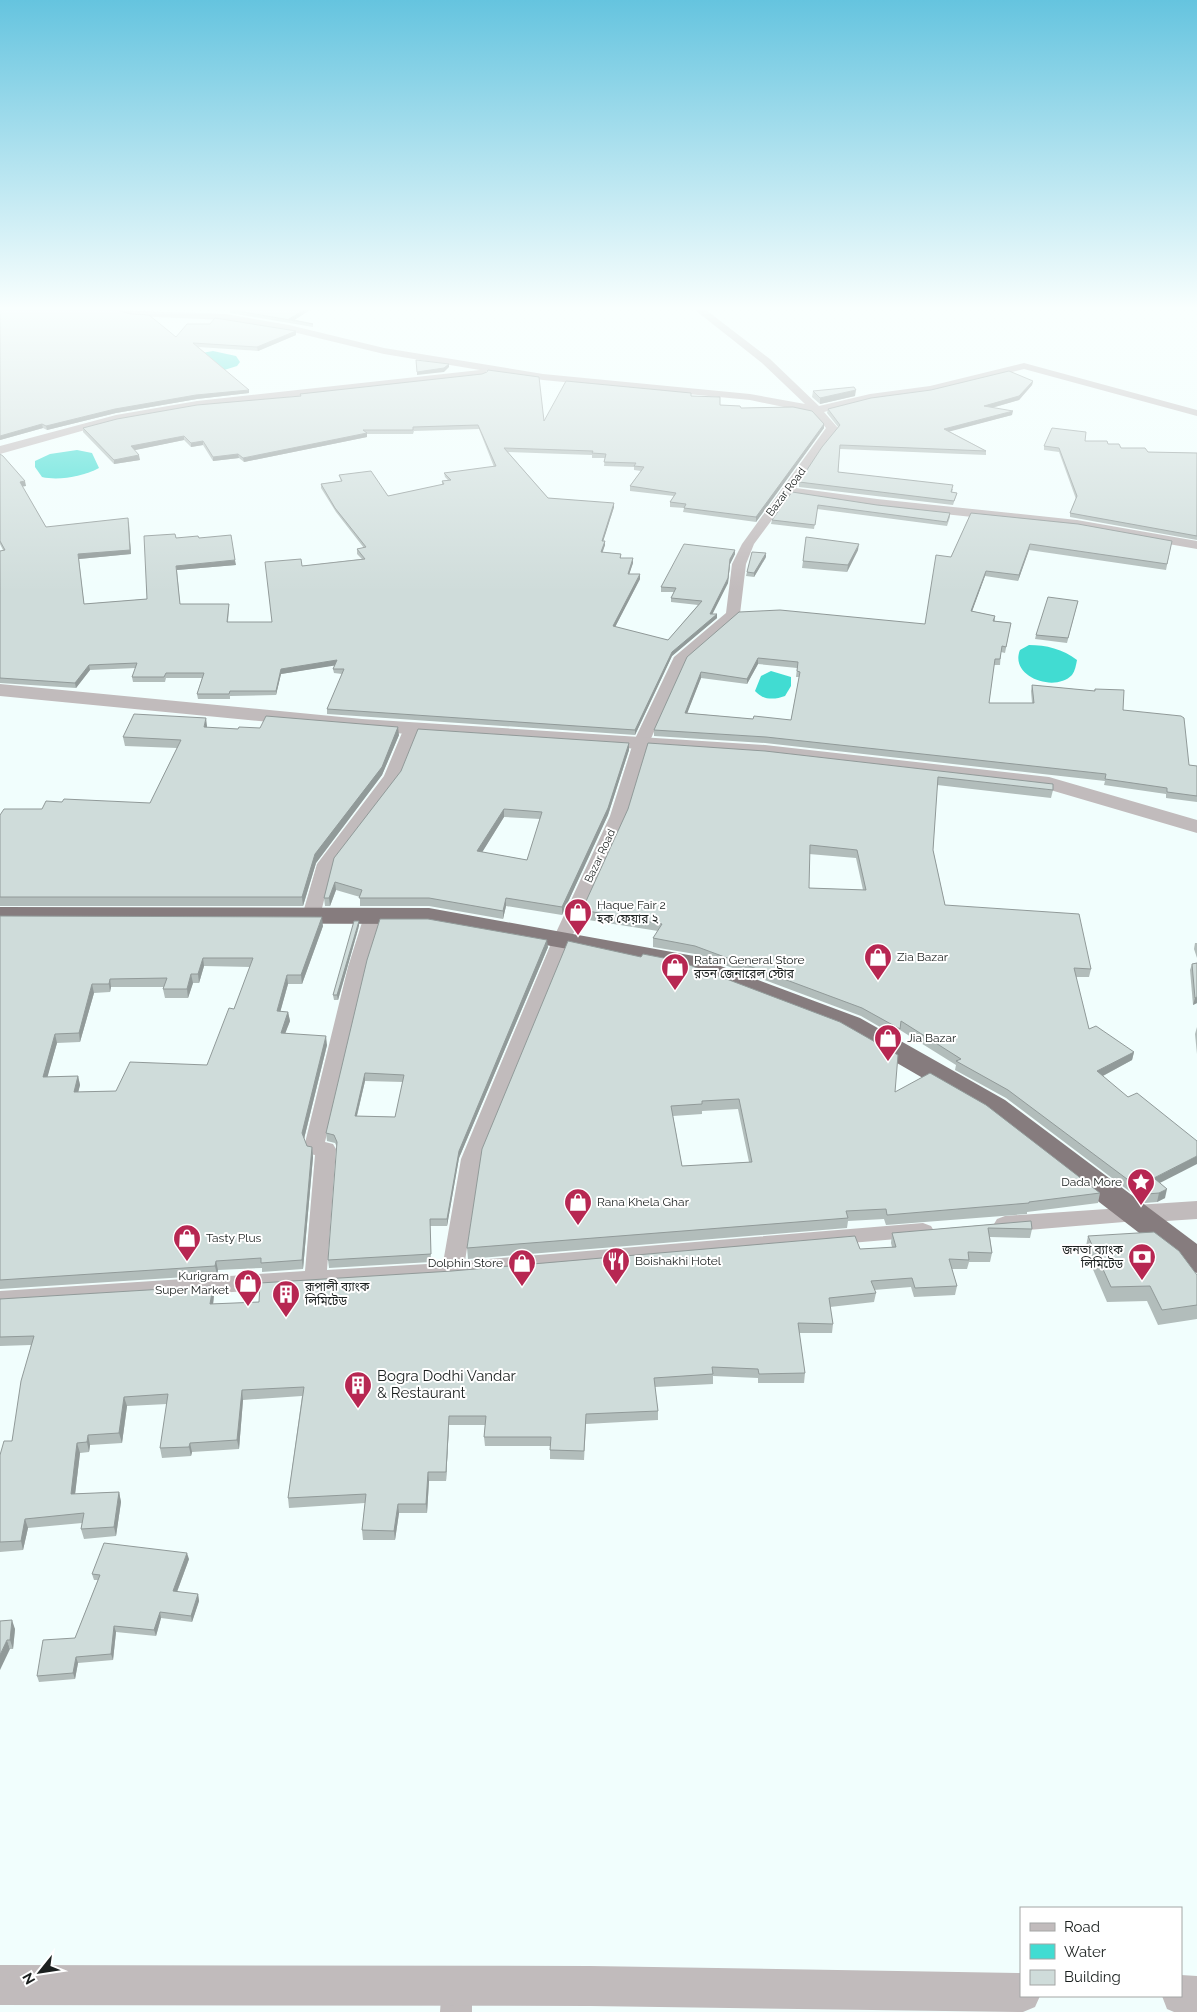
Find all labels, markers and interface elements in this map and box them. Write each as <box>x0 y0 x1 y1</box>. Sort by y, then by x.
street label: Bazar Road <box>763 465 809 519</box>
street label: Bazar Road <box>582 827 618 885</box>
shop icon: Haque Fair 2 হক ফেয়ার ২ <box>563 897 593 936</box>
place label: Haque Fair 2 হক ফেয়ার ২ <box>596 898 666 926</box>
shop icon: Zia Bazar <box>863 942 893 981</box>
place label: Zia Bazar <box>897 950 949 964</box>
shop icon: Ratan General Store রতন জেনারেল স্টোর <box>660 952 690 991</box>
place label: Ratan General Store রতন জেনারেল স্টোর <box>693 953 805 981</box>
shop icon: Jia Bazar <box>873 1023 903 1062</box>
place label: Jia Bazar <box>907 1031 957 1045</box>
place icon: Dada More <box>1126 1167 1156 1206</box>
place label: Dada More <box>1061 1175 1122 1189</box>
shop icon: Rana Khela Ghar <box>563 1187 593 1226</box>
place label: Rana Khela Ghar <box>597 1195 690 1209</box>
shop icon: Tasty Plus <box>172 1223 202 1262</box>
place label: Tasty Plus <box>206 1231 262 1245</box>
bank icon: জনতা ব্যাংক লিমিটেড <box>1127 1242 1157 1281</box>
place label: জনতা ব্যাংক লিমিটেড <box>1061 1243 1123 1271</box>
restaurant icon: Boishakhi Hotel <box>601 1246 631 1285</box>
shop icon: Dolphin Store <box>507 1248 537 1287</box>
place label: Boishakhi Hotel <box>635 1254 722 1268</box>
place label: Dolphin Store <box>428 1256 503 1270</box>
shop icon: Kurigram Super Market <box>233 1268 263 1307</box>
place label: Kurigram Super Market <box>155 1269 229 1297</box>
building icon: রূপালী ব্যাংক লিমিটেড <box>271 1279 301 1318</box>
place label: রূপালী ব্যাংক লিমিটেড <box>304 1279 370 1308</box>
place label: Bogra Dodhi Vandar & Restaurant <box>377 1367 517 1402</box>
building icon: Bogra Dodhi Vandar & Restaurant <box>343 1370 373 1409</box>
legend <box>1020 1907 1182 1997</box>
text: Road <box>1064 1918 1100 1936</box>
text: Water <box>1064 1943 1107 1961</box>
north arrow <box>15 1947 65 1997</box>
text: Building <box>1064 1968 1121 1986</box>
text: N <box>19 1970 38 1987</box>

